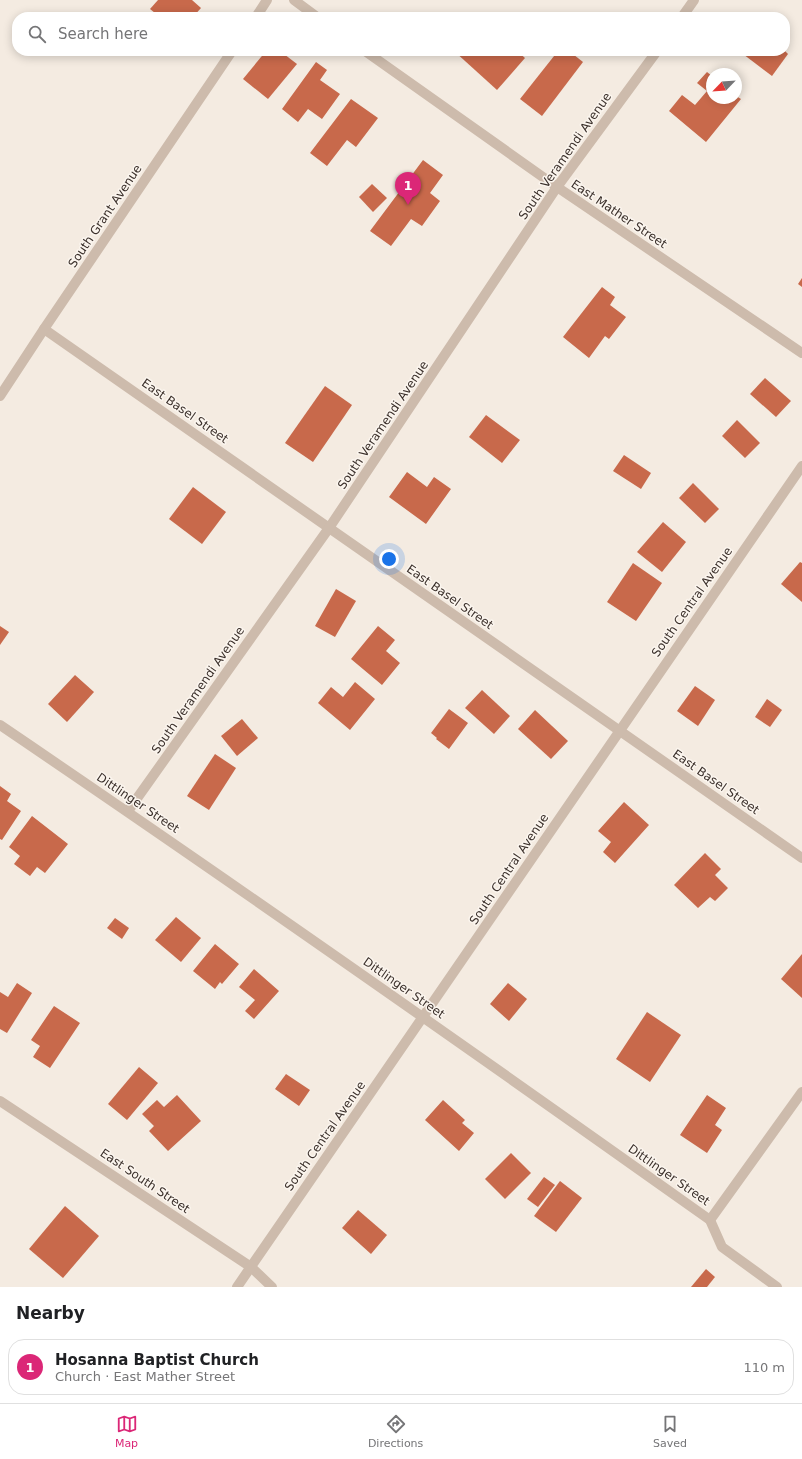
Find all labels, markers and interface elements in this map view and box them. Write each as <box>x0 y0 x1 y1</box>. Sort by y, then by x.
search box <box>12 12 790 56</box>
icon: search <box>26 23 48 45</box>
text: Search here <box>58 25 148 43</box>
north arrow <box>706 68 742 104</box>
street label: South Veramendi Avenue <box>516 90 614 222</box>
street label: South Grant Avenue <box>65 162 145 270</box>
pin: 1 <box>395 172 421 205</box>
street label: East Mather Street <box>569 177 670 251</box>
street label: South Veramendi Avenue <box>335 358 431 492</box>
street label: East Basel Street <box>139 376 231 446</box>
street label: South Central Avenue <box>649 544 735 660</box>
your location <box>379 549 399 569</box>
street label: East Basel Street <box>404 562 496 632</box>
street label: South Veramendi Avenue <box>149 624 247 756</box>
street label: East Basel Street <box>670 747 762 817</box>
street label: Dittlinger Street <box>94 770 182 836</box>
street label: South Central Avenue <box>467 811 551 927</box>
street label: Dittlinger Street <box>360 955 448 1022</box>
street label: South Central Avenue <box>282 1078 368 1194</box>
street label: Dittlinger Street <box>625 1142 713 1209</box>
street label: East South Street <box>98 1146 193 1216</box>
text: Nearby <box>16 1303 85 1323</box>
text: Hosanna Baptist Church <box>55 1351 259 1369</box>
text: 1 <box>25 1360 35 1375</box>
text: 110 m <box>743 1360 785 1375</box>
text: Church · East Mather Street <box>55 1369 235 1384</box>
tab: Map <box>115 1413 138 1450</box>
tab: Directions <box>368 1413 423 1450</box>
tab: Saved <box>653 1413 687 1450</box>

